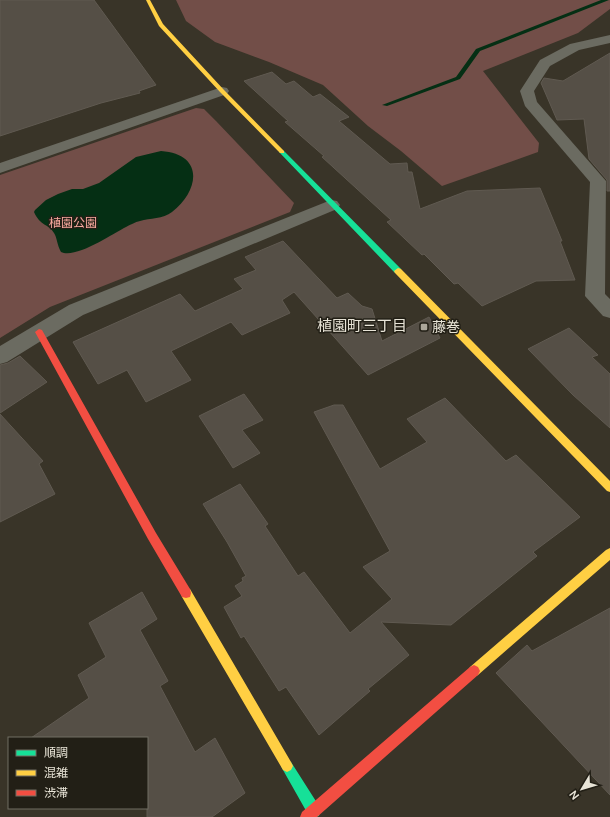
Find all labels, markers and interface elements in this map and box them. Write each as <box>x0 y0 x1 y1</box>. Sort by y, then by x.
park label: 植園公園 <box>49 214 97 231</box>
district label: 植園町三丁目 <box>317 315 407 336</box>
place label: 藤巻 <box>432 317 460 336</box>
marker: 藤巻 <box>419 322 429 332</box>
legend <box>8 737 148 809</box>
text: 順調 <box>44 744 68 761</box>
text: 混雑 <box>44 764 68 781</box>
north arrow <box>562 769 602 809</box>
text: 渋滞 <box>44 784 68 801</box>
text: N <box>565 788 582 803</box>

